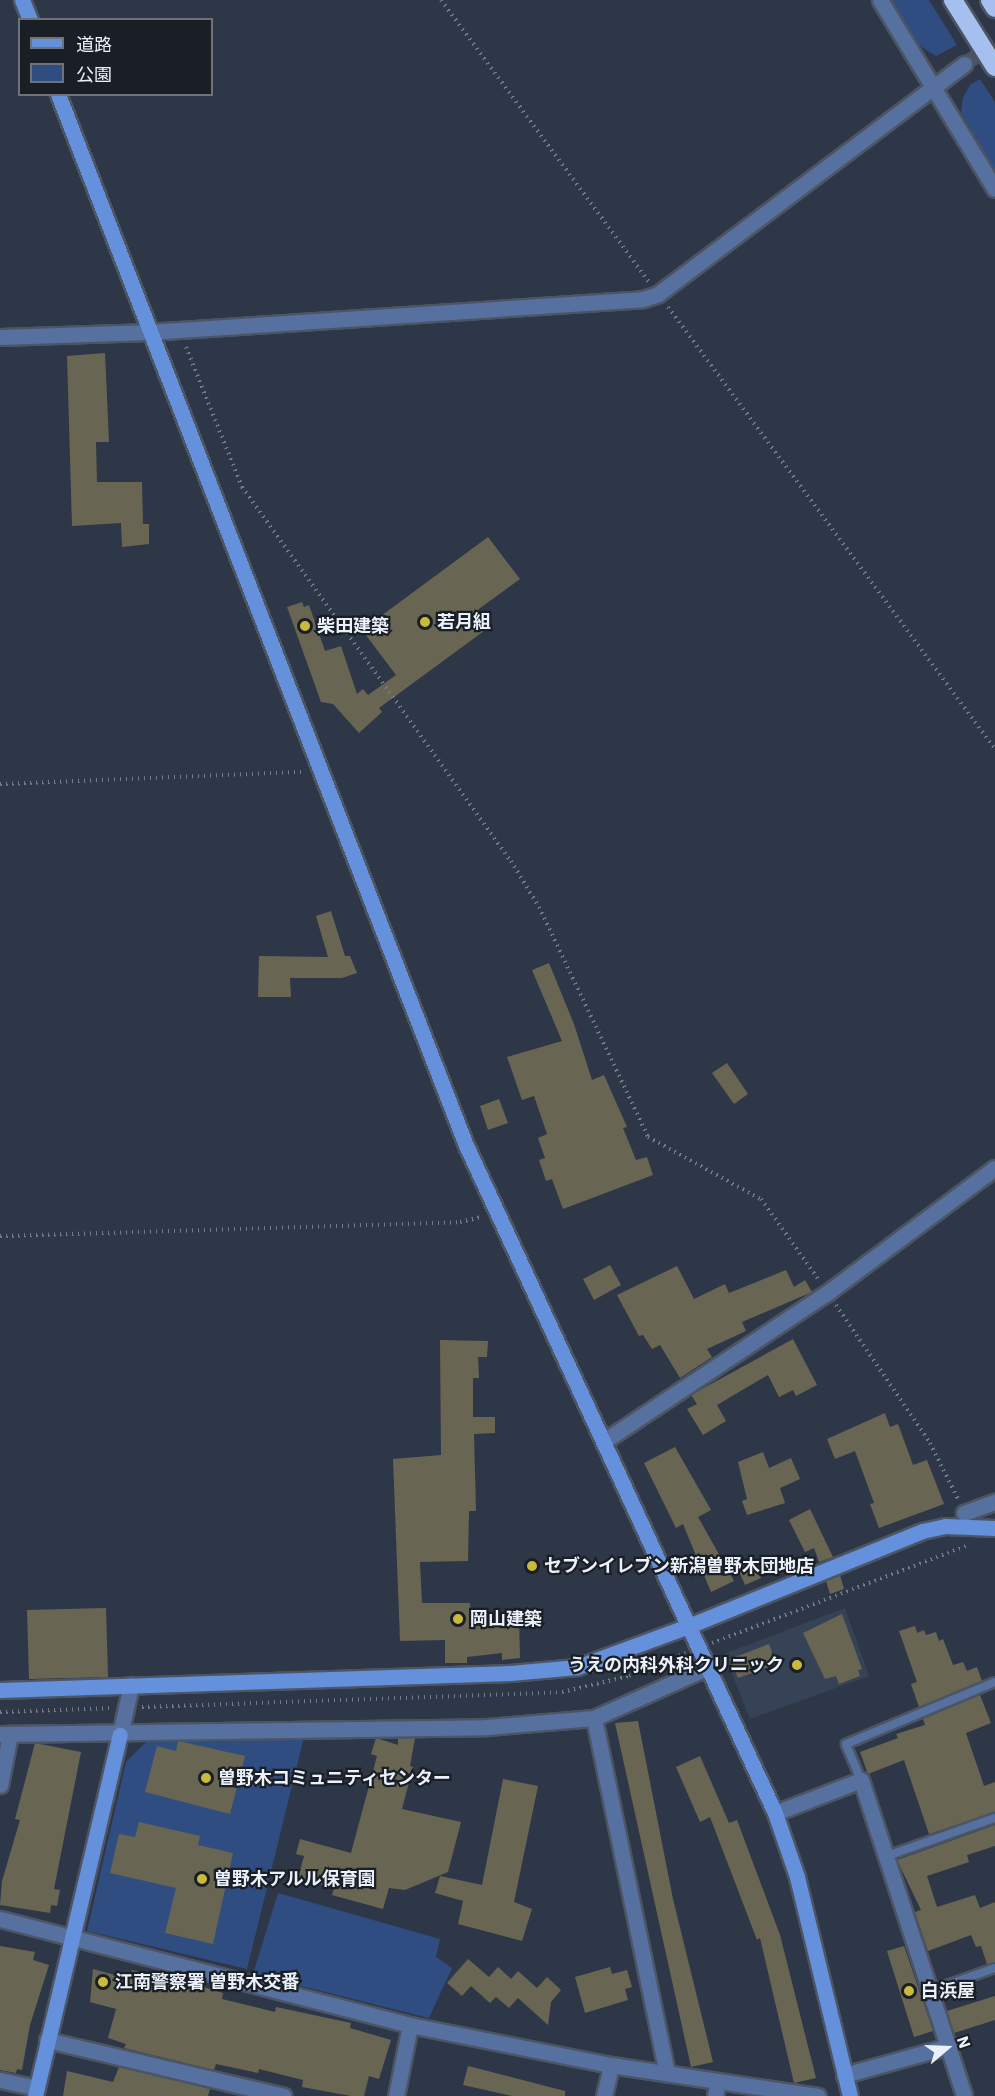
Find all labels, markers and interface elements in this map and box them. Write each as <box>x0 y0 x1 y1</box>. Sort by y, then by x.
legend <box>18 18 213 96</box>
text: 道路 <box>76 33 112 56</box>
text: 公園 <box>76 63 112 86</box>
place label: 若月組 <box>437 611 491 633</box>
place label: 柴田建築 <box>317 615 389 637</box>
marker: 若月組 <box>418 615 432 629</box>
marker: 柴田建築 <box>298 619 312 633</box>
place label: セブンイレブン新潟曽野木団地店 <box>544 1555 814 1577</box>
marker: セブンイレブン新潟曽野木団地店 <box>525 1559 539 1573</box>
place label: 岡山建築 <box>470 1608 542 1630</box>
marker: 岡山建築 <box>451 1612 465 1626</box>
place label: うえの内科外科クリニック <box>568 1654 784 1676</box>
marker: うえの内科外科クリニック <box>788 1656 806 1674</box>
place label: 曽野木コミュニティセンター <box>218 1767 452 1789</box>
marker: 曽野木コミュニティセンター <box>199 1771 213 1785</box>
place label: 曽野木アルル保育園 <box>214 1868 376 1890</box>
marker: 曽野木アルル保育園 <box>195 1872 209 1886</box>
place label: 江南警察署 曽野木交番 <box>115 1971 299 1993</box>
marker: 江南警察署 曽野木交番 <box>96 1975 110 1989</box>
place label: 白浜屋 <box>921 1980 975 2002</box>
marker: 白浜屋 <box>902 1984 916 1998</box>
north arrow <box>917 2018 977 2078</box>
text: N <box>953 2033 975 2051</box>

